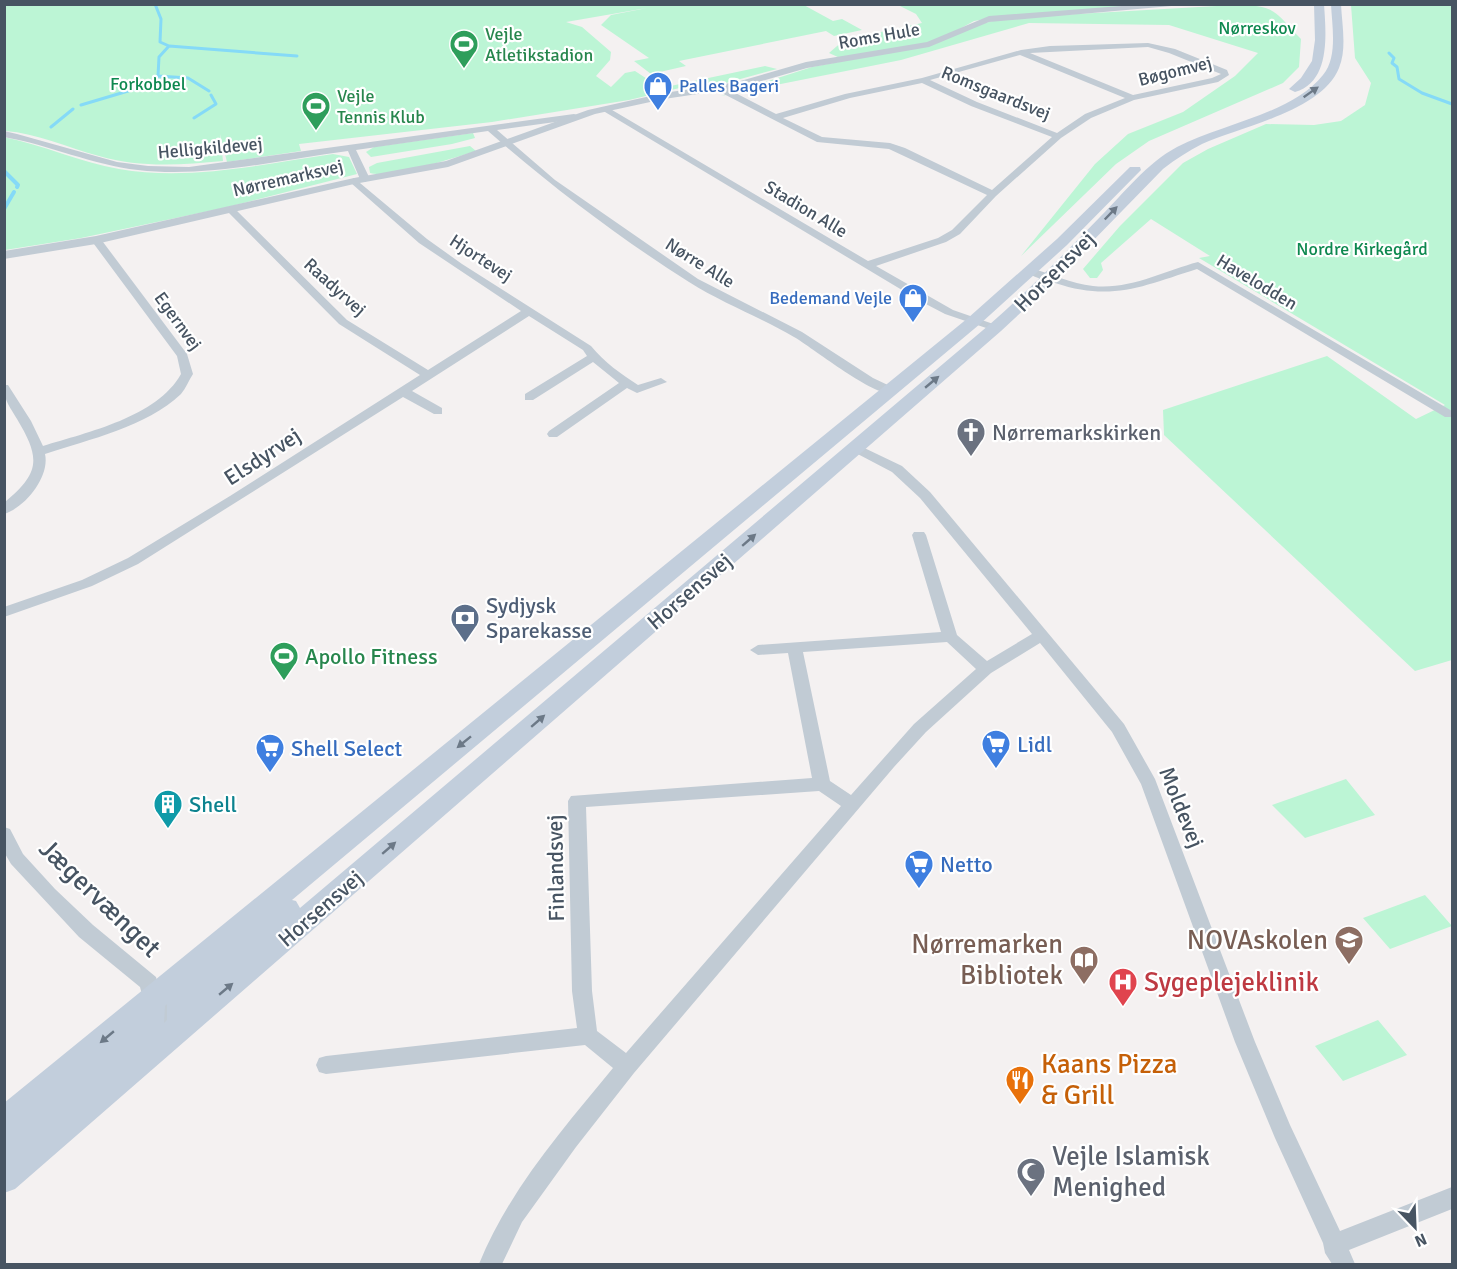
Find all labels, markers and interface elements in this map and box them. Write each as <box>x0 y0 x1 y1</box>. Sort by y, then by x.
park label: Nørreskov <box>1218 17 1297 39</box>
street label: Roms Hule <box>837 18 921 54</box>
place label: Vejle Atletikstadion <box>485 23 593 66</box>
sports icon: Vejle Atletikstadion <box>448 28 480 70</box>
street label: Bøgomvej <box>1136 51 1214 91</box>
street label: Romsgaardsvej <box>938 61 1054 125</box>
shop icon: Palles Bageri <box>642 70 674 112</box>
park label: Forkobbel <box>110 73 186 95</box>
place label: Palles Bageri <box>679 75 779 97</box>
place label: Vejle Tennis Klub <box>337 85 425 128</box>
one-way arrow <box>1303 87 1319 98</box>
sports icon: Vejle Tennis Klub <box>300 90 332 132</box>
street label: Helligkildevej <box>157 132 263 164</box>
street label: Nørremarksvej <box>231 155 345 201</box>
street label: Stadion Alle <box>761 176 851 242</box>
one-way arrow <box>1104 207 1118 221</box>
street label: Horsensvej <box>1008 225 1100 317</box>
street label: Hjortevej <box>445 230 517 286</box>
street label: Nørre Alle <box>661 233 739 293</box>
park label: Nordre Kirkegård <box>1296 238 1428 260</box>
street label: Havelodden <box>1213 249 1301 315</box>
street label: Raadyrvej <box>299 253 371 321</box>
shop icon: Bedemand Vejle <box>897 282 929 324</box>
place label: Bedemand Vejle <box>769 287 892 309</box>
street label: Egernvej <box>150 288 206 354</box>
one-way arrow <box>924 376 939 389</box>
church icon: Nørremarkskirken <box>955 416 987 458</box>
place label: Nørremarkskirken <box>992 419 1161 446</box>
street label: Elsdyrvej <box>219 422 306 491</box>
one-way arrow <box>741 534 756 547</box>
street label: Horsensvej <box>641 547 737 636</box>
place label: Sydjysk Sparekasse <box>486 592 592 644</box>
bank icon: Sydjysk Sparekasse <box>449 602 481 644</box>
sports icon: Apollo Fitness <box>268 640 300 682</box>
place label: Apollo Fitness <box>305 643 438 670</box>
one-way arrow <box>530 714 545 728</box>
supermarket icon: Lidl <box>980 728 1012 770</box>
place label: Lidl <box>1017 731 1052 758</box>
supermarket icon: Shell Select <box>254 732 286 774</box>
place label: Shell Select <box>291 735 403 762</box>
one-way arrow <box>457 735 472 748</box>
street label: Moldevej <box>1153 763 1210 852</box>
building icon: Shell <box>152 788 184 830</box>
place label: Shell <box>189 791 237 818</box>
street label: Finlandsvej <box>541 814 570 922</box>
street label: Jægervænget <box>32 832 167 965</box>
one-way arrow <box>382 841 397 855</box>
supermarket icon: Netto <box>903 848 935 890</box>
place label: Netto <box>940 851 993 878</box>
street label: Horsensvej <box>272 864 368 953</box>
place label: NOVAskolen <box>1187 924 1328 957</box>
school or university icon: NOVAskolen <box>1333 924 1365 966</box>
place label: Nørremarken Bibliotek <box>911 928 1063 992</box>
library icon: Nørremarken Bibliotek <box>1068 944 1100 986</box>
hospital icon: Sygeplejeklinik <box>1107 966 1139 1008</box>
place label: Sygeplejeklinik <box>1144 966 1319 999</box>
one-way arrow <box>218 983 233 996</box>
one-way arrow <box>100 1030 115 1043</box>
place label: Kaans Pizza & Grill <box>1041 1048 1177 1112</box>
restaurant icon: Kaans Pizza & Grill <box>1004 1064 1036 1106</box>
place label: Vejle Islamisk Menighed <box>1052 1140 1210 1204</box>
mosque icon: Vejle Islamisk Menighed <box>1015 1156 1047 1198</box>
north arrow <box>1385 1197 1445 1257</box>
text: N <box>1411 1229 1430 1251</box>

